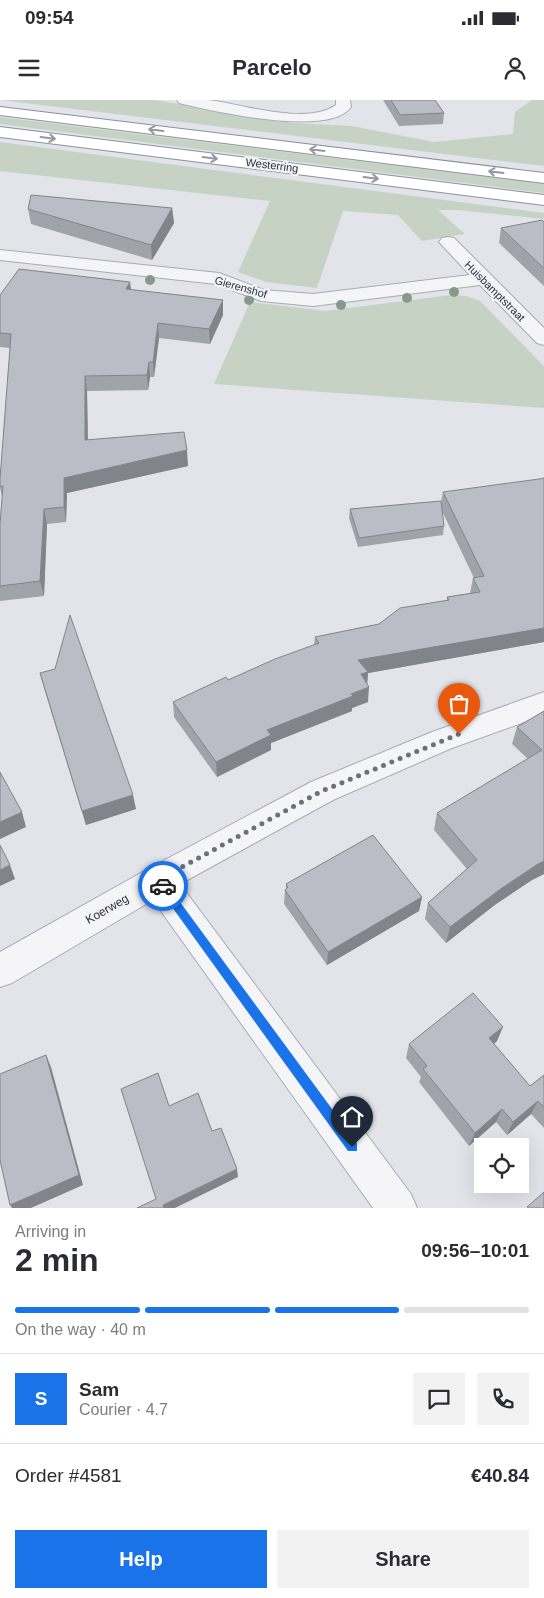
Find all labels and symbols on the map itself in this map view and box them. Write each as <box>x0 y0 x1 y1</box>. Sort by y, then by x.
one-way arrow <box>148 125 164 135</box>
one-way arrow <box>40 133 56 143</box>
one-way arrow <box>309 145 325 155</box>
one-way arrow <box>201 153 217 163</box>
street label: Westerring <box>245 156 299 174</box>
one-way arrow <box>488 167 504 177</box>
one-way arrow <box>363 173 379 183</box>
street label: Huisbamptstraat <box>462 258 528 324</box>
street label: Gierenshof <box>213 274 269 300</box>
pin <box>438 683 480 734</box>
courier <box>138 861 188 911</box>
street label: Koerweg <box>83 891 131 927</box>
pin <box>331 1096 373 1147</box>

